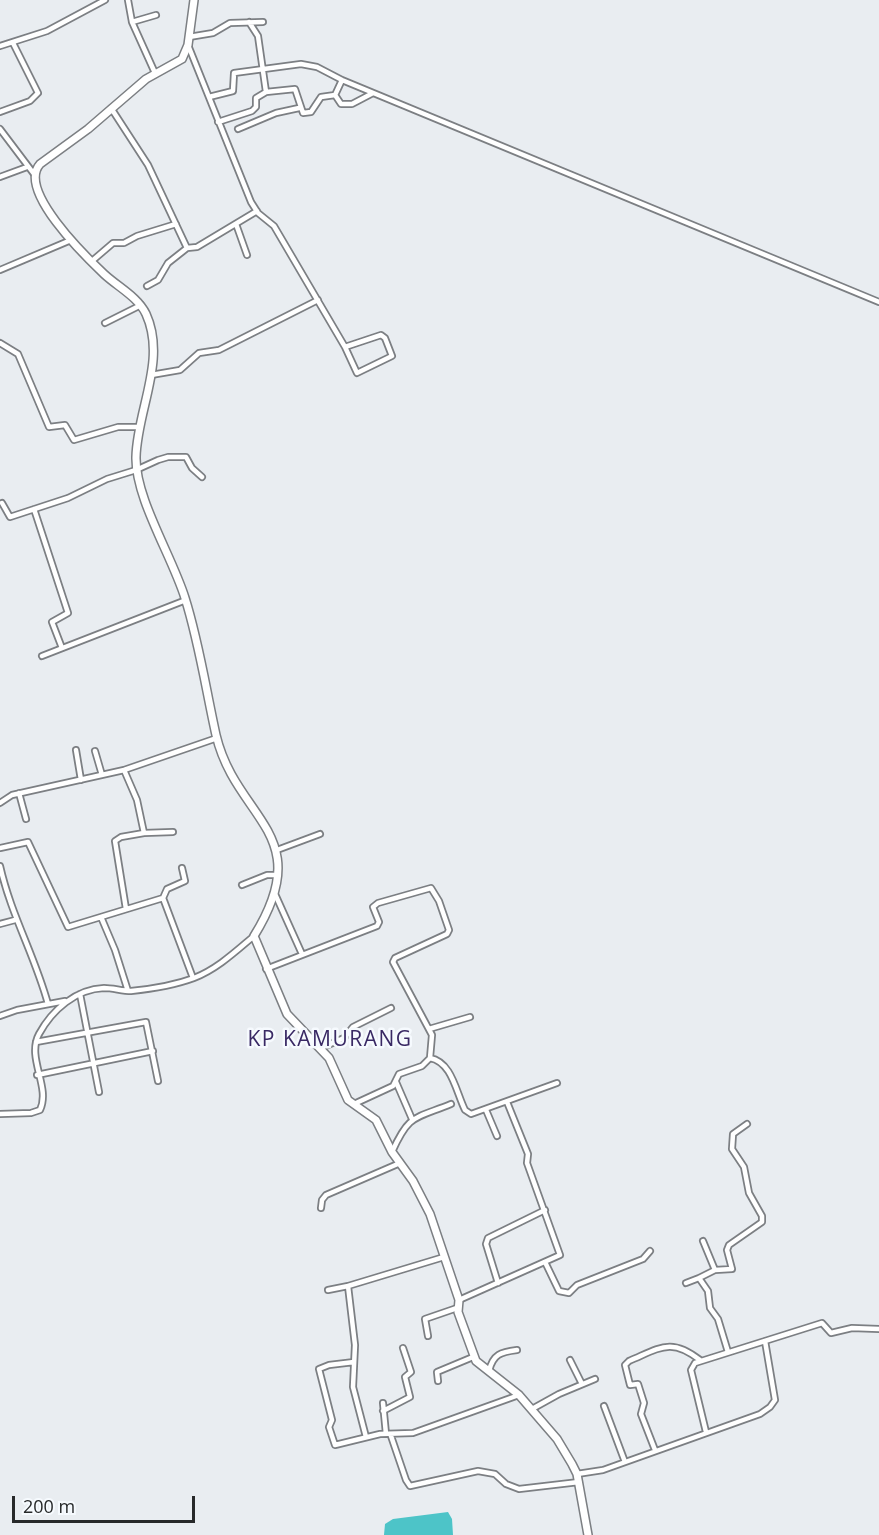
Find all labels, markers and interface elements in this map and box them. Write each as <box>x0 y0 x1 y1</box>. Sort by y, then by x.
district label: KP KAMURANG <box>247 1027 413 1053</box>
scale bar <box>15 1484 198 1522</box>
text: 200 m <box>23 1494 75 1518</box>

